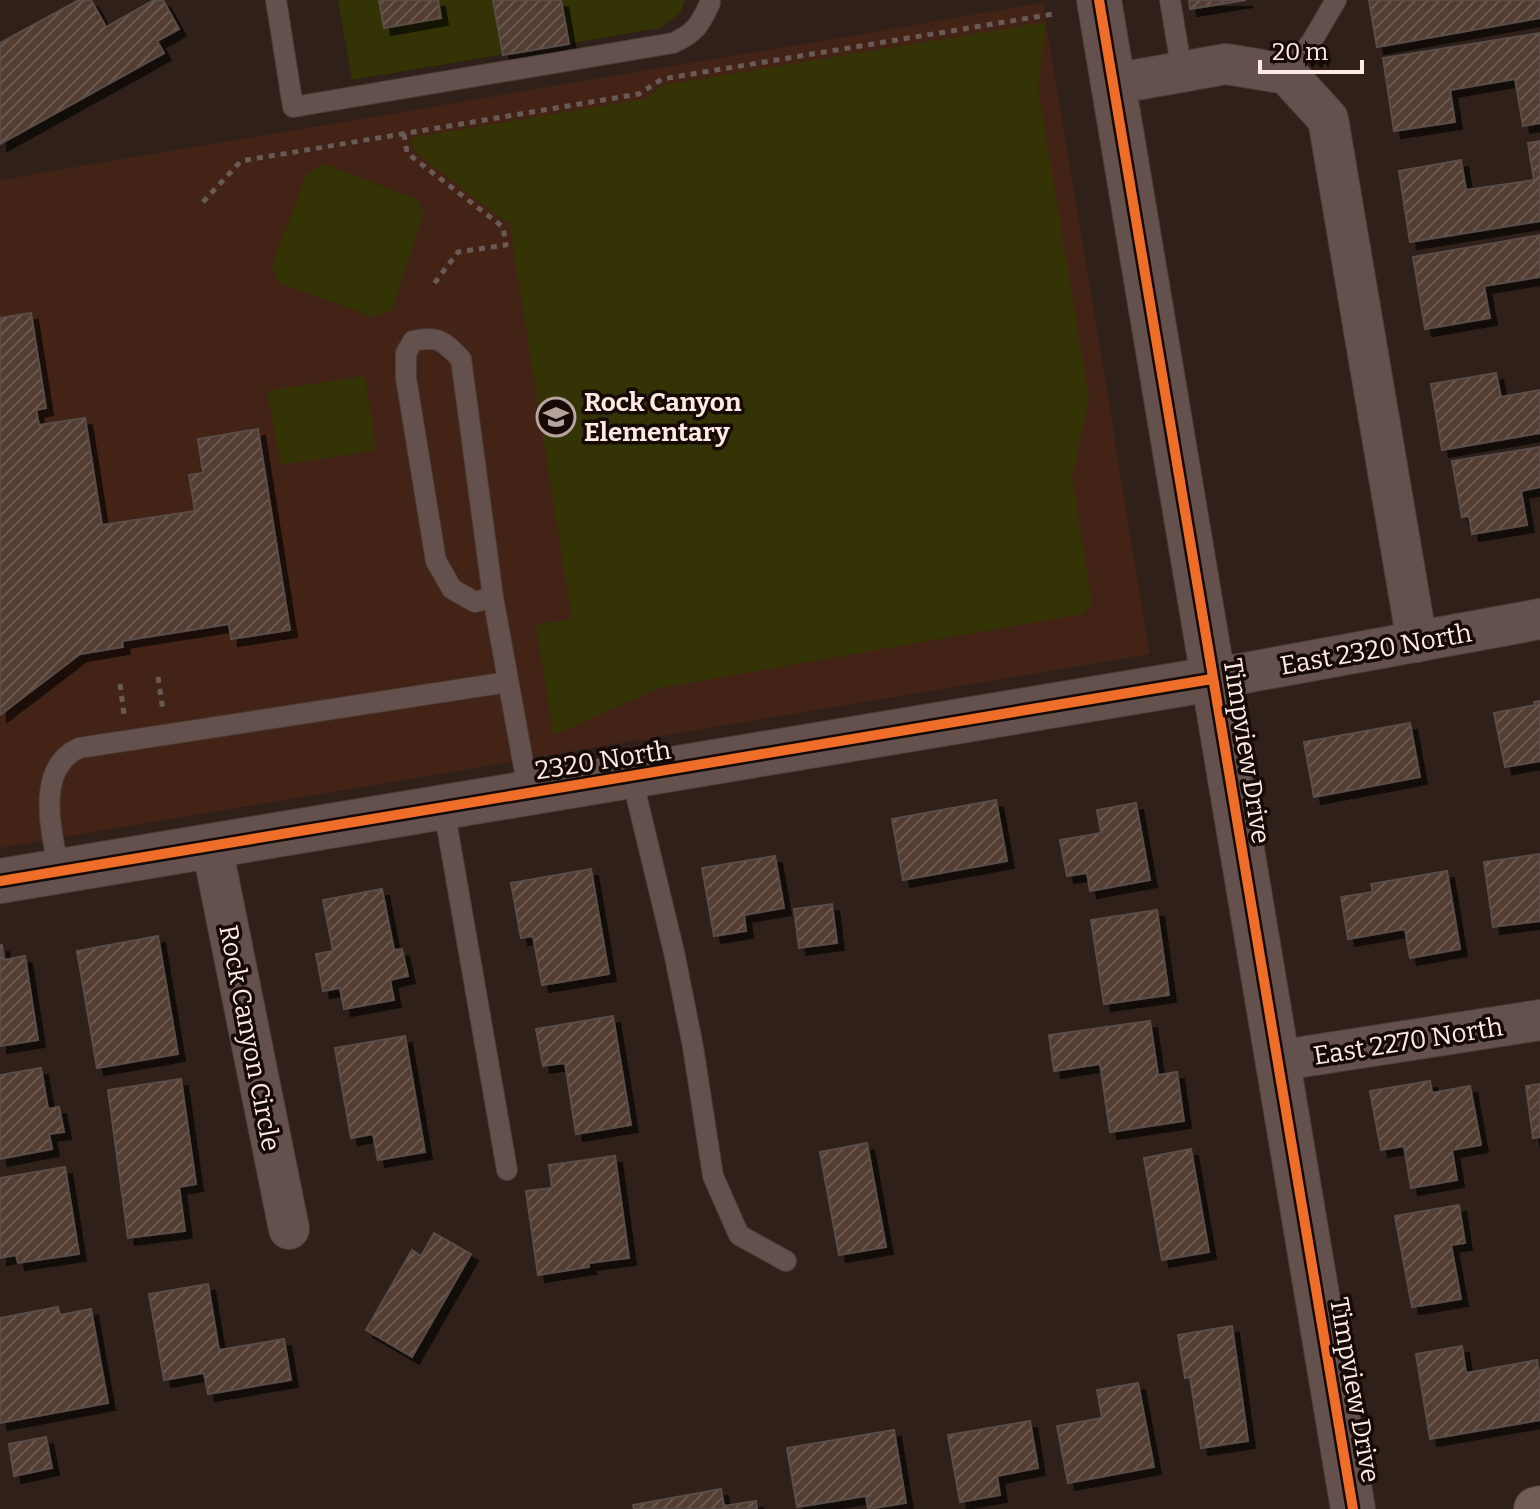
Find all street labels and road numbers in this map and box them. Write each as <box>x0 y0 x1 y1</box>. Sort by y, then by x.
street label: East 2320 North <box>1278 617 1474 682</box>
street label: Timpview Drive <box>1217 656 1276 846</box>
street label: 2320 North <box>533 734 673 787</box>
street label: Rock Canyon Circle <box>212 923 287 1154</box>
street label: East 2270 North <box>1311 1011 1505 1072</box>
street label: Timpview Drive <box>1323 1295 1386 1485</box>

